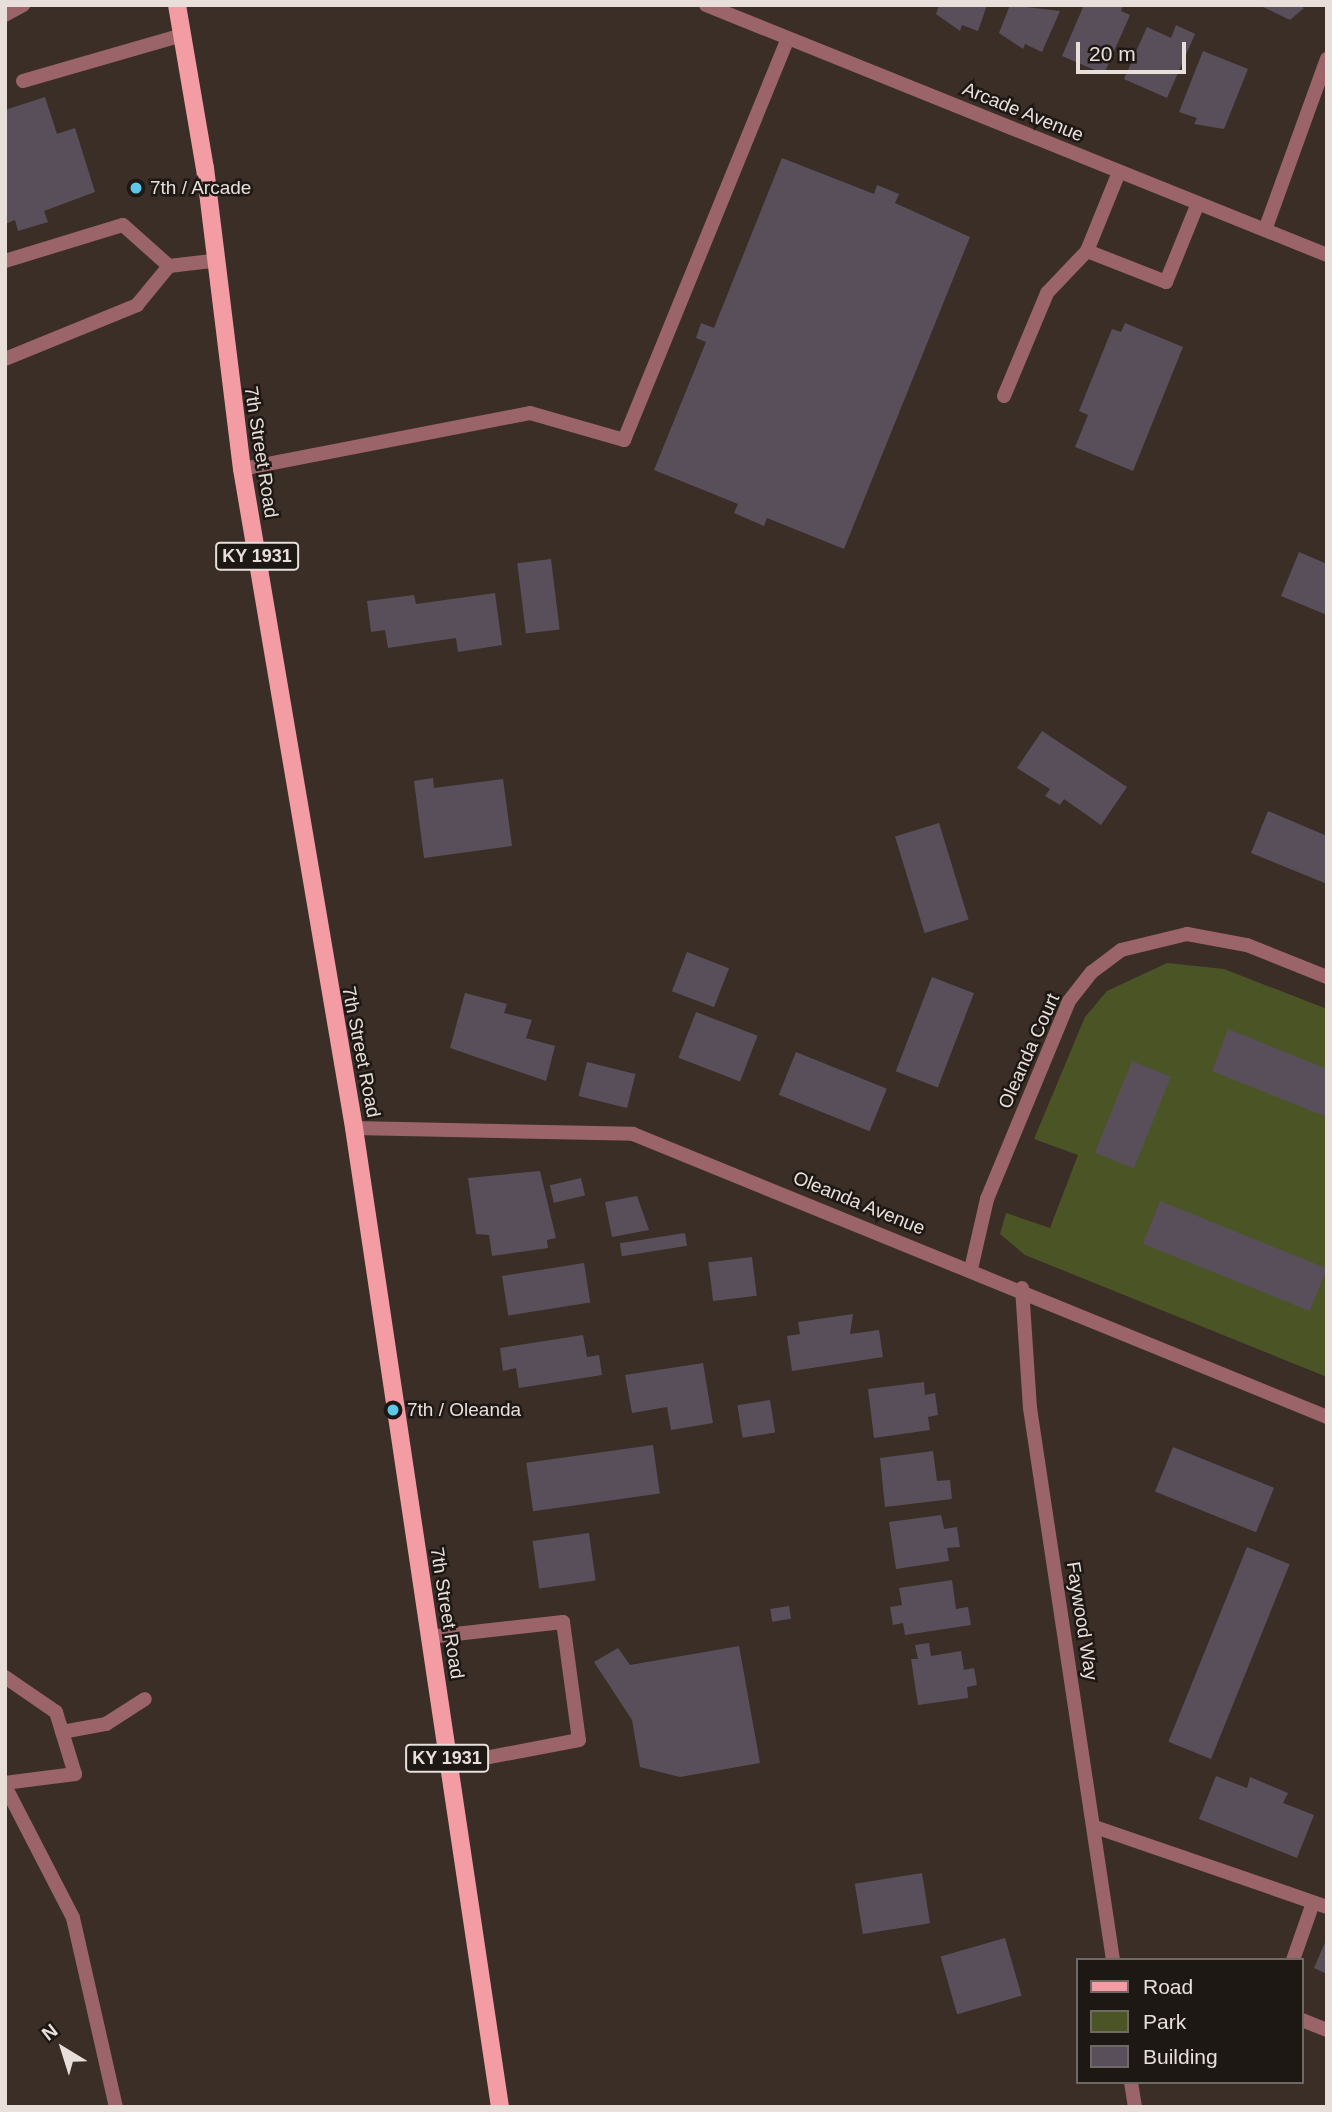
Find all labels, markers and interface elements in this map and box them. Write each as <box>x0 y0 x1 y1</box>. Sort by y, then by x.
scale bar <box>1080 28 1190 72</box>
text: 20 m <box>1089 42 1136 65</box>
street label: Arcade Avenue <box>959 77 1087 147</box>
place label: 7th / Arcade <box>150 177 252 199</box>
marker: 7th / Arcade <box>128 180 144 196</box>
street label: 7th Street Road <box>239 384 283 520</box>
road number: KY 1931 <box>213 542 301 570</box>
street label: 7th Street Road <box>337 985 385 1119</box>
street label: Oleanda Court <box>993 990 1065 1112</box>
street label: Oleanda Avenue <box>789 1166 929 1240</box>
place label: 7th / Oleanda <box>407 1399 521 1421</box>
marker: 7th / Oleanda <box>385 1402 401 1418</box>
street label: 7th Street Road <box>425 1545 469 1681</box>
street label: Faywood Way <box>1061 1560 1103 1682</box>
road number: KY 1931 <box>403 1744 491 1772</box>
legend <box>1076 1958 1304 2084</box>
text: Road <box>1143 1975 1193 1998</box>
text: Park <box>1143 2010 1186 2033</box>
north arrow <box>28 2014 98 2084</box>
text: N <box>38 2020 62 2045</box>
text: Building <box>1143 2045 1218 2068</box>

